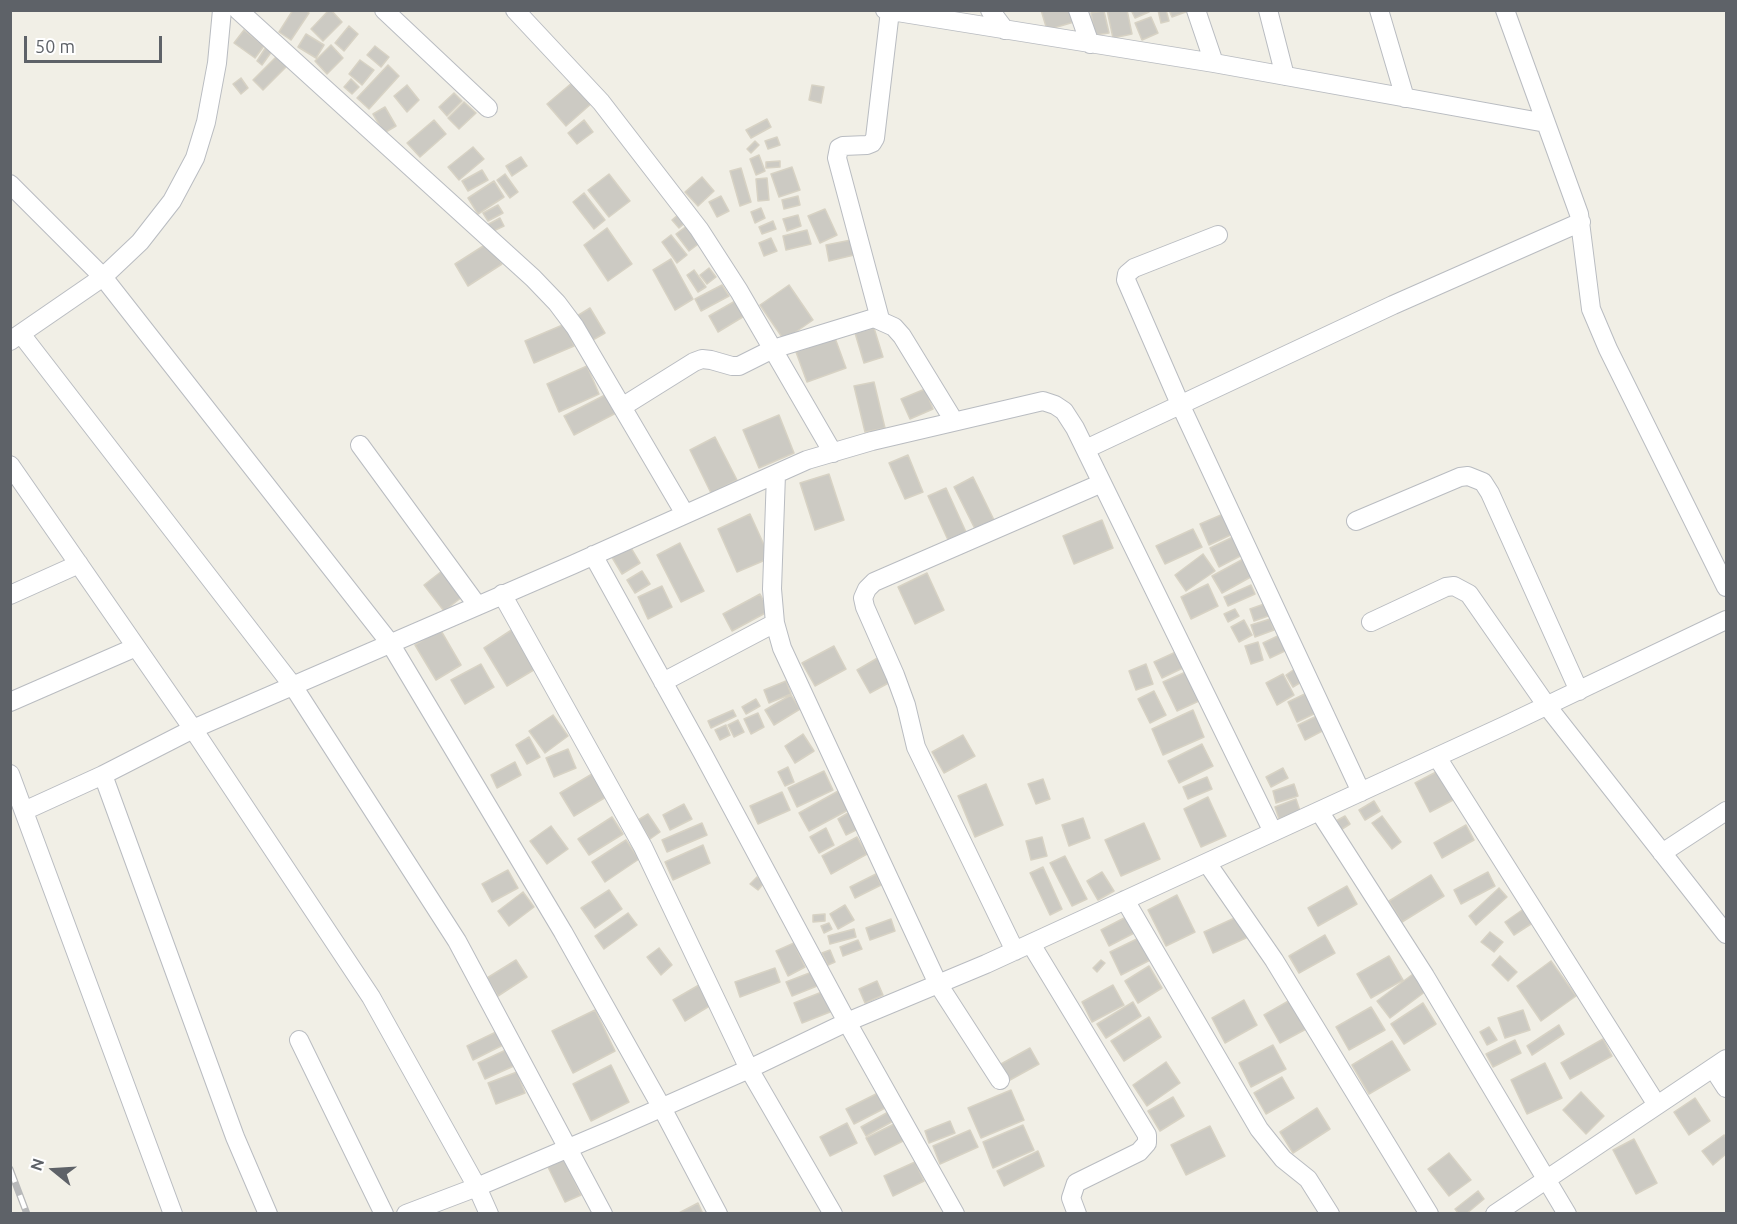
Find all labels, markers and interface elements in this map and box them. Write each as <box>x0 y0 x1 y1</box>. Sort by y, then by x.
scale bar <box>27 24 165 62</box>
text: 50 m <box>35 36 75 56</box>
north arrow <box>24 1140 84 1200</box>
text: N <box>26 1156 47 1173</box>

